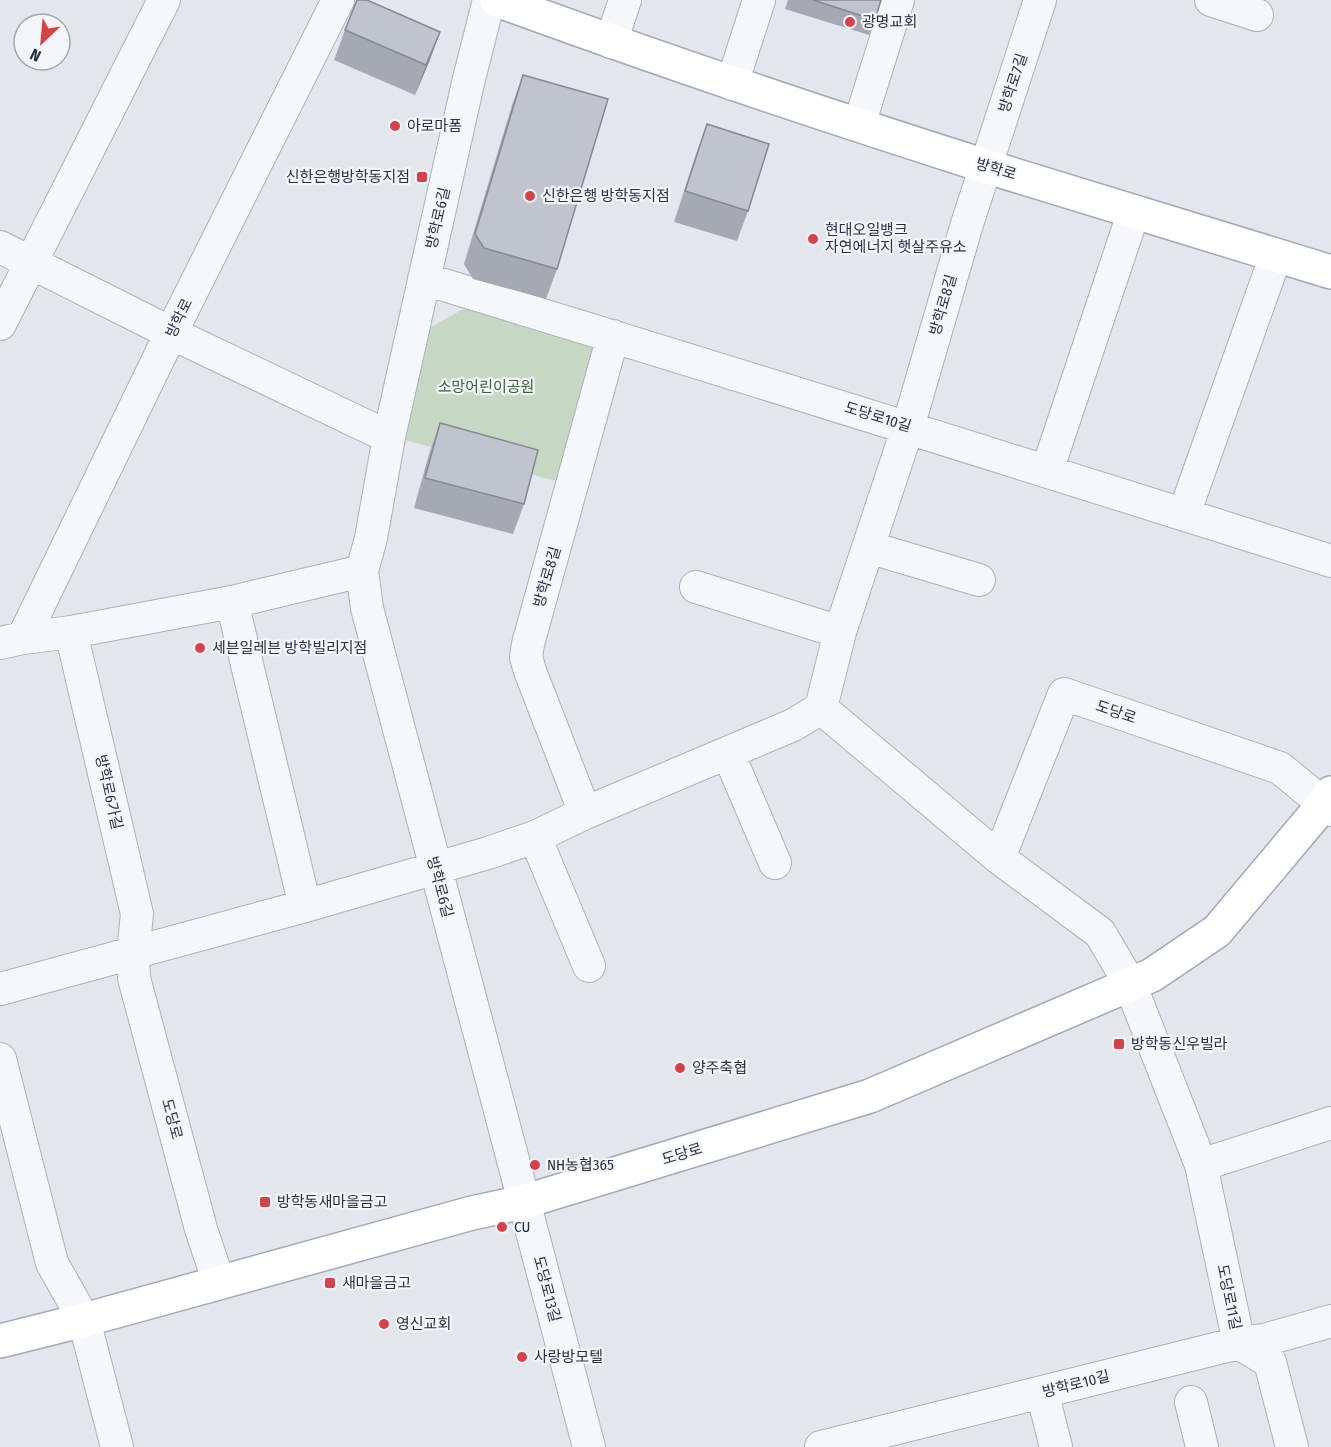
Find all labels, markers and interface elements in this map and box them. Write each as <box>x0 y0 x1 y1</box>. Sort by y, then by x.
north arrow <box>12 12 72 72</box>
place label: 광명교회 <box>862 13 917 31</box>
marker: 광명교회 <box>843 15 857 29</box>
text: N <box>27 44 44 66</box>
street label: 방학로7길 <box>995 51 1031 115</box>
place label: 아로마폼 <box>407 117 462 135</box>
marker: 아로마폼 <box>388 119 402 133</box>
street label: 방학로 <box>974 154 1018 184</box>
place label: 신한은행방학동지점 <box>286 168 410 186</box>
marker: 신한은행방학동지점 <box>415 170 429 184</box>
street label: 방학로6길 <box>422 185 454 251</box>
place label: 신한은행 방학동지점 <box>542 187 670 205</box>
marker: 신한은행 방학동지점 <box>523 189 537 203</box>
place label: 현대오일뱅크 자연에너지 햇살주유소 <box>825 221 967 256</box>
marker: 현대오일뱅크 자연에너지 햇살주유소 <box>806 232 820 246</box>
street label: 방학로8길 <box>926 272 960 338</box>
street label: 방학로 <box>162 295 196 341</box>
park label: 소망어린이공원 <box>438 378 534 396</box>
street label: 도당로10길 <box>842 398 914 436</box>
street label: 방학로8길 <box>530 544 564 610</box>
place label: 세븐일레븐 방학빌리지점 <box>212 639 367 657</box>
marker: 세븐일레븐 방학빌리지점 <box>193 641 207 655</box>
street label: 도당로 <box>1093 697 1139 727</box>
street label: 방학로6가길 <box>92 753 126 831</box>
street label: 방학로6길 <box>423 854 457 920</box>
place label: 방학동신우빌라 <box>1131 1035 1228 1053</box>
marker: 방학동신우빌라 <box>1112 1037 1126 1051</box>
place label: 양주축협 <box>692 1059 747 1077</box>
marker: 양주축협 <box>673 1061 687 1075</box>
street label: 도당로 <box>158 1097 186 1141</box>
street label: 도당로 <box>660 1139 704 1169</box>
place label: NH농협365 <box>547 1156 614 1174</box>
marker: NH농협365 <box>528 1158 542 1172</box>
place label: 방학동새마을금고 <box>277 1193 388 1211</box>
marker: 방학동새마을금고 <box>258 1195 272 1209</box>
place label: CU <box>514 1218 530 1236</box>
marker: CU <box>495 1220 509 1234</box>
street label: 도당로13길 <box>530 1254 564 1324</box>
street label: 도당로11길 <box>1213 1263 1245 1331</box>
place label: 새마을금고 <box>342 1274 411 1292</box>
marker: 새마을금고 <box>323 1276 337 1290</box>
place label: 영신교회 <box>396 1315 451 1333</box>
marker: 영신교회 <box>377 1317 391 1331</box>
place label: 사랑방모텔 <box>534 1348 603 1366</box>
marker: 사랑방모텔 <box>515 1350 529 1364</box>
street label: 방학로10길 <box>1040 1367 1112 1401</box>

